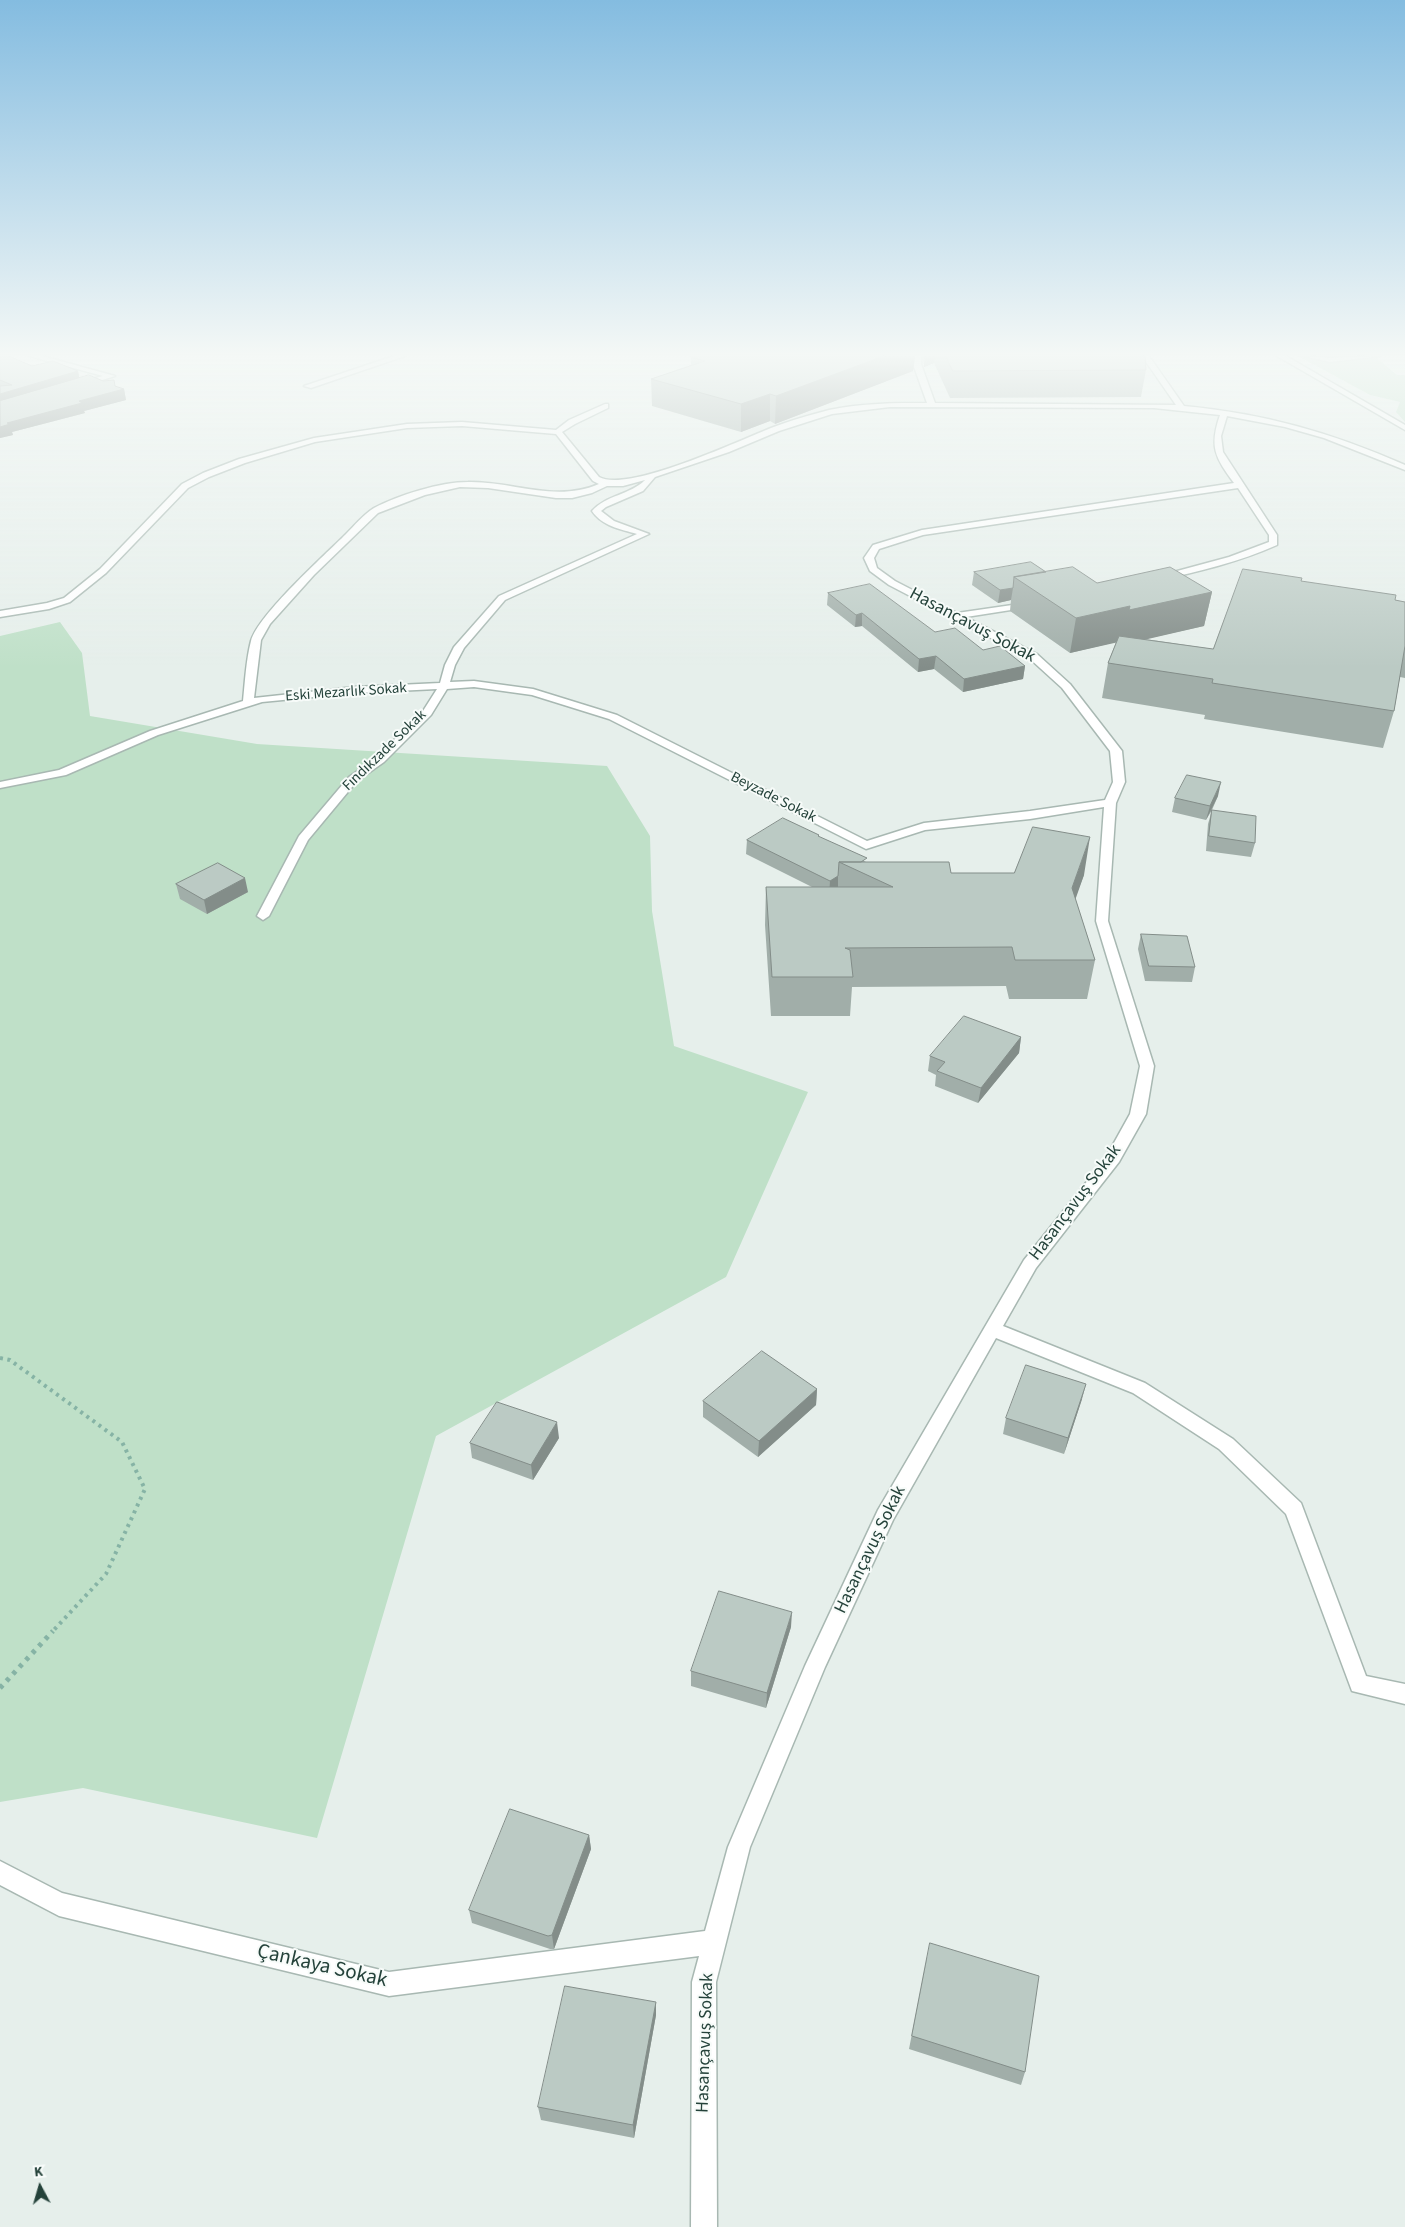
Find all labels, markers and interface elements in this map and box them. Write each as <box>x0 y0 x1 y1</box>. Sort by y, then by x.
street label: Hasançavuş Sokak <box>905 584 1039 668</box>
street label: Eski Mezarlık Sokak <box>285 680 407 706</box>
street label: Fındıkzade Sokak <box>339 707 431 795</box>
street label: Beyzade Sokak <box>727 769 819 827</box>
street label: Hasançavuş Sokak <box>1025 1141 1127 1265</box>
street label: Hasançavuş Sokak <box>831 1482 911 1618</box>
street label: Çankaya Sokak <box>254 1940 390 1994</box>
street label: Hasançavuş Sokak <box>693 1973 719 2113</box>
north arrow <box>15 2162 65 2212</box>
text: K <box>33 2162 44 2182</box>

